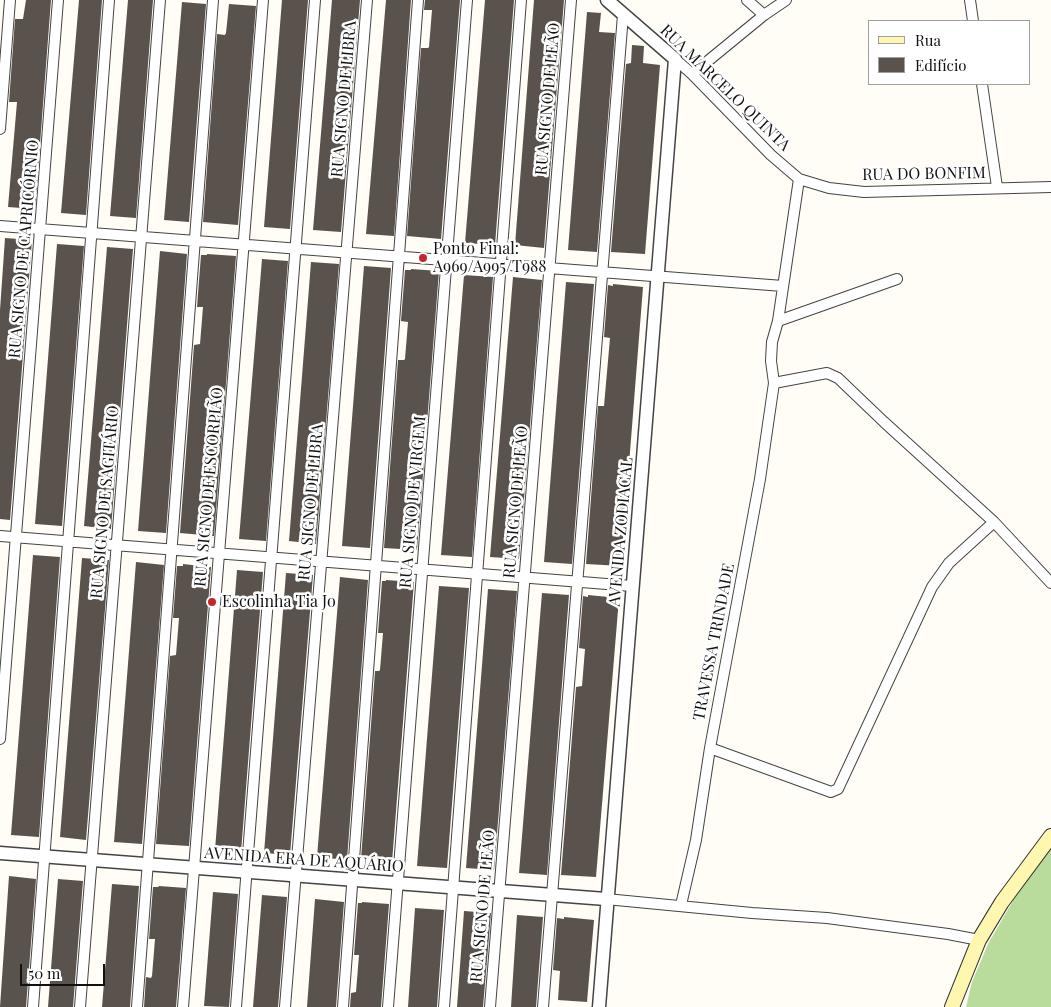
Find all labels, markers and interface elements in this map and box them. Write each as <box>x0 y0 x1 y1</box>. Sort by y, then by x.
street label: RUA SIGNO DE LIBRA <box>328 20 360 178</box>
legend <box>868 20 1031 85</box>
street label: RUA MARCELO QUINTA <box>656 21 794 155</box>
street label: RUA SIGNO DE LEÃO <box>532 22 564 176</box>
text: Rua <box>915 30 941 50</box>
text: Edifício <box>915 55 967 75</box>
street label: RUA SIGNO DE CAPRICÓRNIO <box>5 139 43 359</box>
street label: RUA DO BONFIM <box>862 163 986 185</box>
place label: Ponto Final: A969/A995/T988 <box>433 239 547 277</box>
marker: Ponto Final: A969/A995/T988 <box>417 252 429 264</box>
street label: RUA SIGNO DE ESCORPIÃO <box>191 386 227 588</box>
street label: RUA SIGNO DE SAGITÁRIO <box>87 405 123 599</box>
street label: RUA SIGNO DE VIRGEM <box>396 415 430 589</box>
street label: RUA SIGNO DE LIBRA <box>295 423 327 581</box>
street label: RUA SIGNO DE LEÃO <box>500 425 532 579</box>
street label: AVENIDA ZODIACAL <box>605 457 637 607</box>
street label: TRAVESSA TRINDADE <box>689 562 739 722</box>
place label: Escolinha Tia Jo <box>222 592 336 612</box>
marker: Escolinha Tia Jo <box>206 596 218 608</box>
street label: RUA SIGNO DE LEÃO <box>467 829 499 983</box>
street label: AVENIDA ERA DE AQUÁRIO <box>204 843 404 877</box>
scale bar <box>22 954 108 986</box>
text: 50 m <box>28 963 60 983</box>

